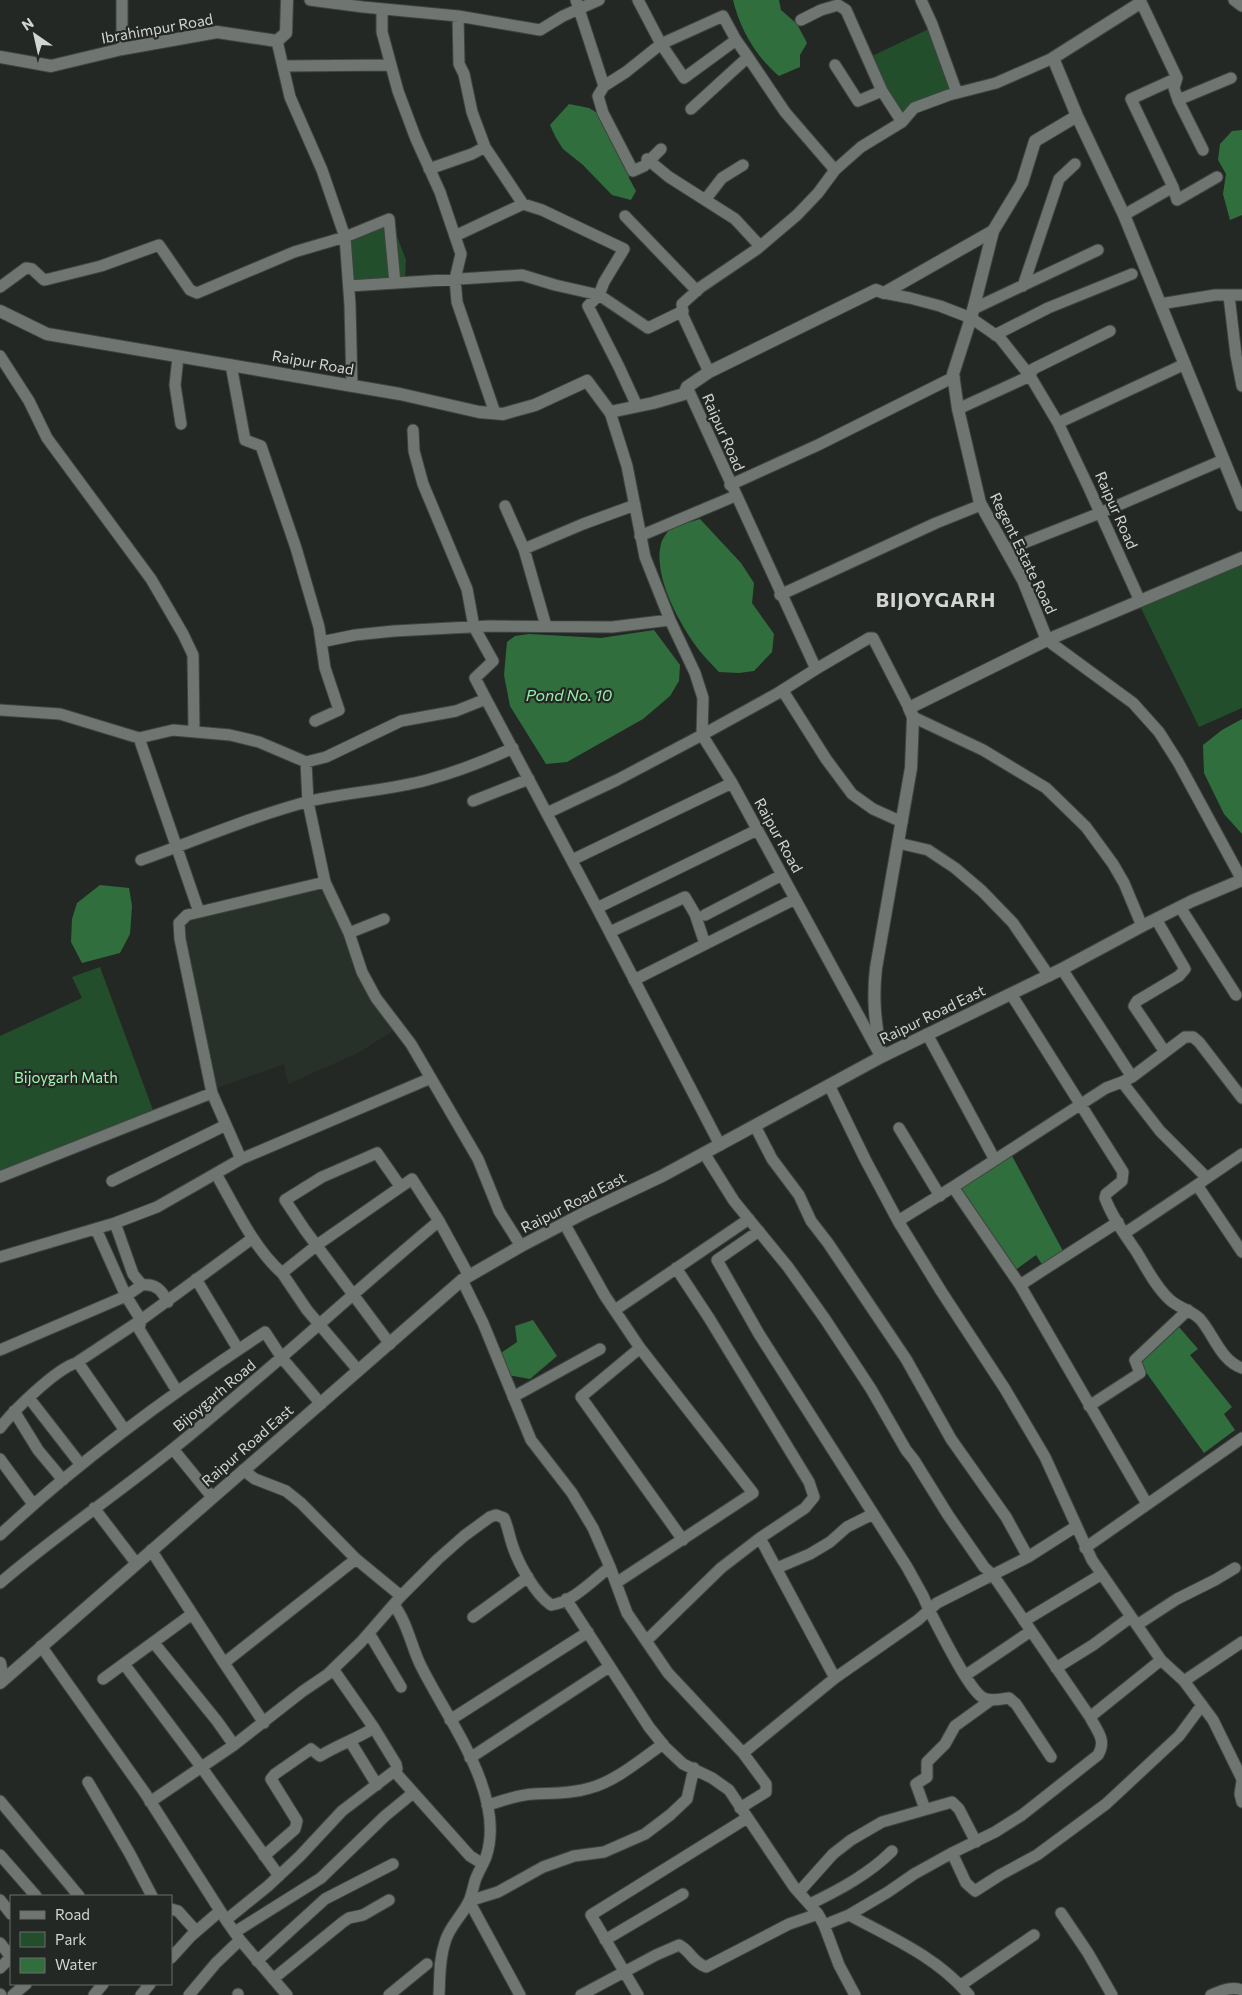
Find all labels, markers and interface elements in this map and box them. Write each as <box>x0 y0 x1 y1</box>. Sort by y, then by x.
street label: Ibrahimpur Road <box>100 9 214 47</box>
north arrow <box>10 10 60 60</box>
text: N <box>18 14 37 34</box>
street label: Raipur Road <box>271 346 355 378</box>
street label: Raipur Road <box>699 390 749 474</box>
street label: Raipur Road <box>1092 468 1142 552</box>
street label: Regent Estate Road <box>987 490 1061 616</box>
district label: BIJOYGARH <box>876 587 996 611</box>
water label: Pond No. 10 <box>526 685 613 704</box>
street label: Raipur Road <box>751 794 807 876</box>
street label: Raipur Road East <box>876 981 988 1047</box>
park label: Bijoygarh Math <box>14 1068 118 1086</box>
street label: Raipur Road East <box>518 1168 628 1236</box>
street label: Bijoygarh Road <box>169 1355 259 1435</box>
street label: Raipur Road East <box>198 1400 296 1490</box>
legend <box>10 1895 172 1985</box>
text: Road <box>55 1905 90 1923</box>
text: Park <box>55 1930 86 1948</box>
text: Water <box>55 1955 97 1973</box>

